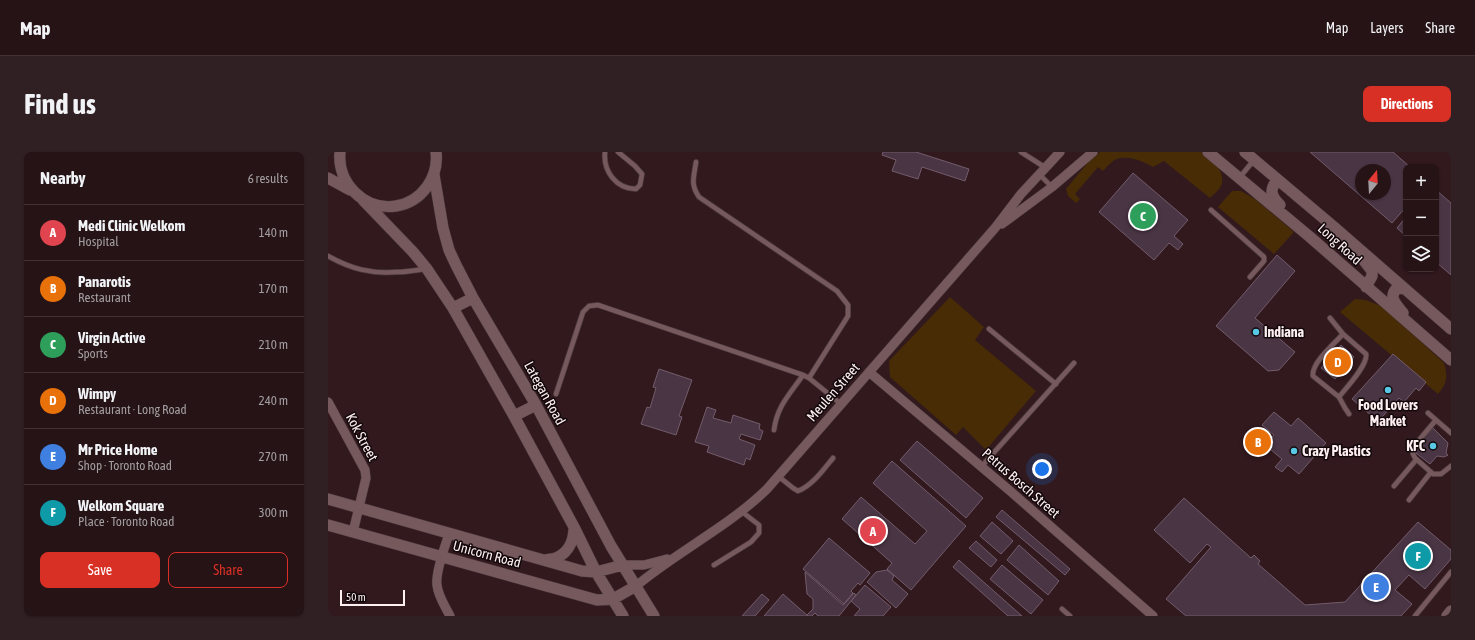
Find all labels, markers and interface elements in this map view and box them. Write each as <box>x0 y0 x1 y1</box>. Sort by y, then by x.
text: Map <box>20 17 51 39</box>
text: Map <box>1326 20 1348 36</box>
text: Layers <box>1370 20 1403 36</box>
text: Share <box>1425 20 1455 36</box>
button: Directions <box>1363 86 1451 122</box>
text: Find us <box>24 88 96 120</box>
north arrow <box>1355 164 1391 200</box>
map controls <box>1403 164 1439 272</box>
button: + <box>1403 164 1439 200</box>
text: Nearby <box>40 168 86 188</box>
text: 6 results <box>248 171 288 186</box>
button: − <box>1403 200 1439 236</box>
pin: C <box>1130 201 1156 231</box>
text: Medi Clinic Welkom <box>78 217 185 234</box>
street label: Long Road <box>1315 220 1365 268</box>
text: A <box>50 225 56 240</box>
text: 140 m <box>259 225 288 240</box>
text: Hospital <box>78 234 119 249</box>
button: layers <box>1403 236 1439 272</box>
text: Panarotis <box>78 273 131 290</box>
text: B <box>50 281 56 296</box>
text: 170 m <box>259 281 288 296</box>
text: Restaurant <box>78 290 131 305</box>
place label: Indiana <box>1264 324 1305 340</box>
marker: Indiana <box>1251 327 1261 337</box>
text: Virgin Active <box>78 329 146 346</box>
text: C <box>50 337 56 352</box>
text: 210 m <box>259 337 288 352</box>
text: Sports <box>78 346 108 361</box>
pin: D <box>1325 347 1351 377</box>
street label: Lategan Road <box>521 359 569 427</box>
street label: Meulen Street <box>803 360 863 424</box>
text: Wimpy <box>78 385 116 402</box>
marker: Food Lovers Market <box>1383 385 1393 395</box>
text: D <box>49 393 57 408</box>
text: 240 m <box>259 393 288 408</box>
place label: Food Lovers Market <box>1358 397 1418 429</box>
text: Restaurant · Long Road <box>78 402 187 417</box>
street label: Kok Street <box>343 410 381 464</box>
pin: B <box>1245 427 1271 457</box>
place label: KFC <box>1406 438 1426 454</box>
text: Mr Price Home <box>78 441 158 458</box>
marker: KFC <box>1428 441 1438 451</box>
place label: Crazy Plastics <box>1302 443 1371 459</box>
street label: Petrus Bosch Street <box>979 445 1063 521</box>
marker: Crazy Plastics <box>1289 446 1299 456</box>
text: E <box>50 449 56 464</box>
text: 270 m <box>259 449 288 464</box>
text: Shop · Toronto Road <box>78 458 172 473</box>
your location <box>1032 459 1052 479</box>
text: Welkom Square <box>78 497 164 514</box>
text: F <box>50 505 56 520</box>
text: 300 m <box>259 505 288 520</box>
text: Place · Toronto Road <box>78 514 175 529</box>
pin: A <box>860 516 886 546</box>
street label: Unicorn Road <box>451 537 523 571</box>
pin: F <box>1405 541 1431 571</box>
button: Save <box>40 552 160 588</box>
button: Share <box>168 552 288 588</box>
pin: E <box>1363 572 1389 602</box>
scale bar <box>340 588 405 607</box>
text: 50 m <box>346 591 366 603</box>

